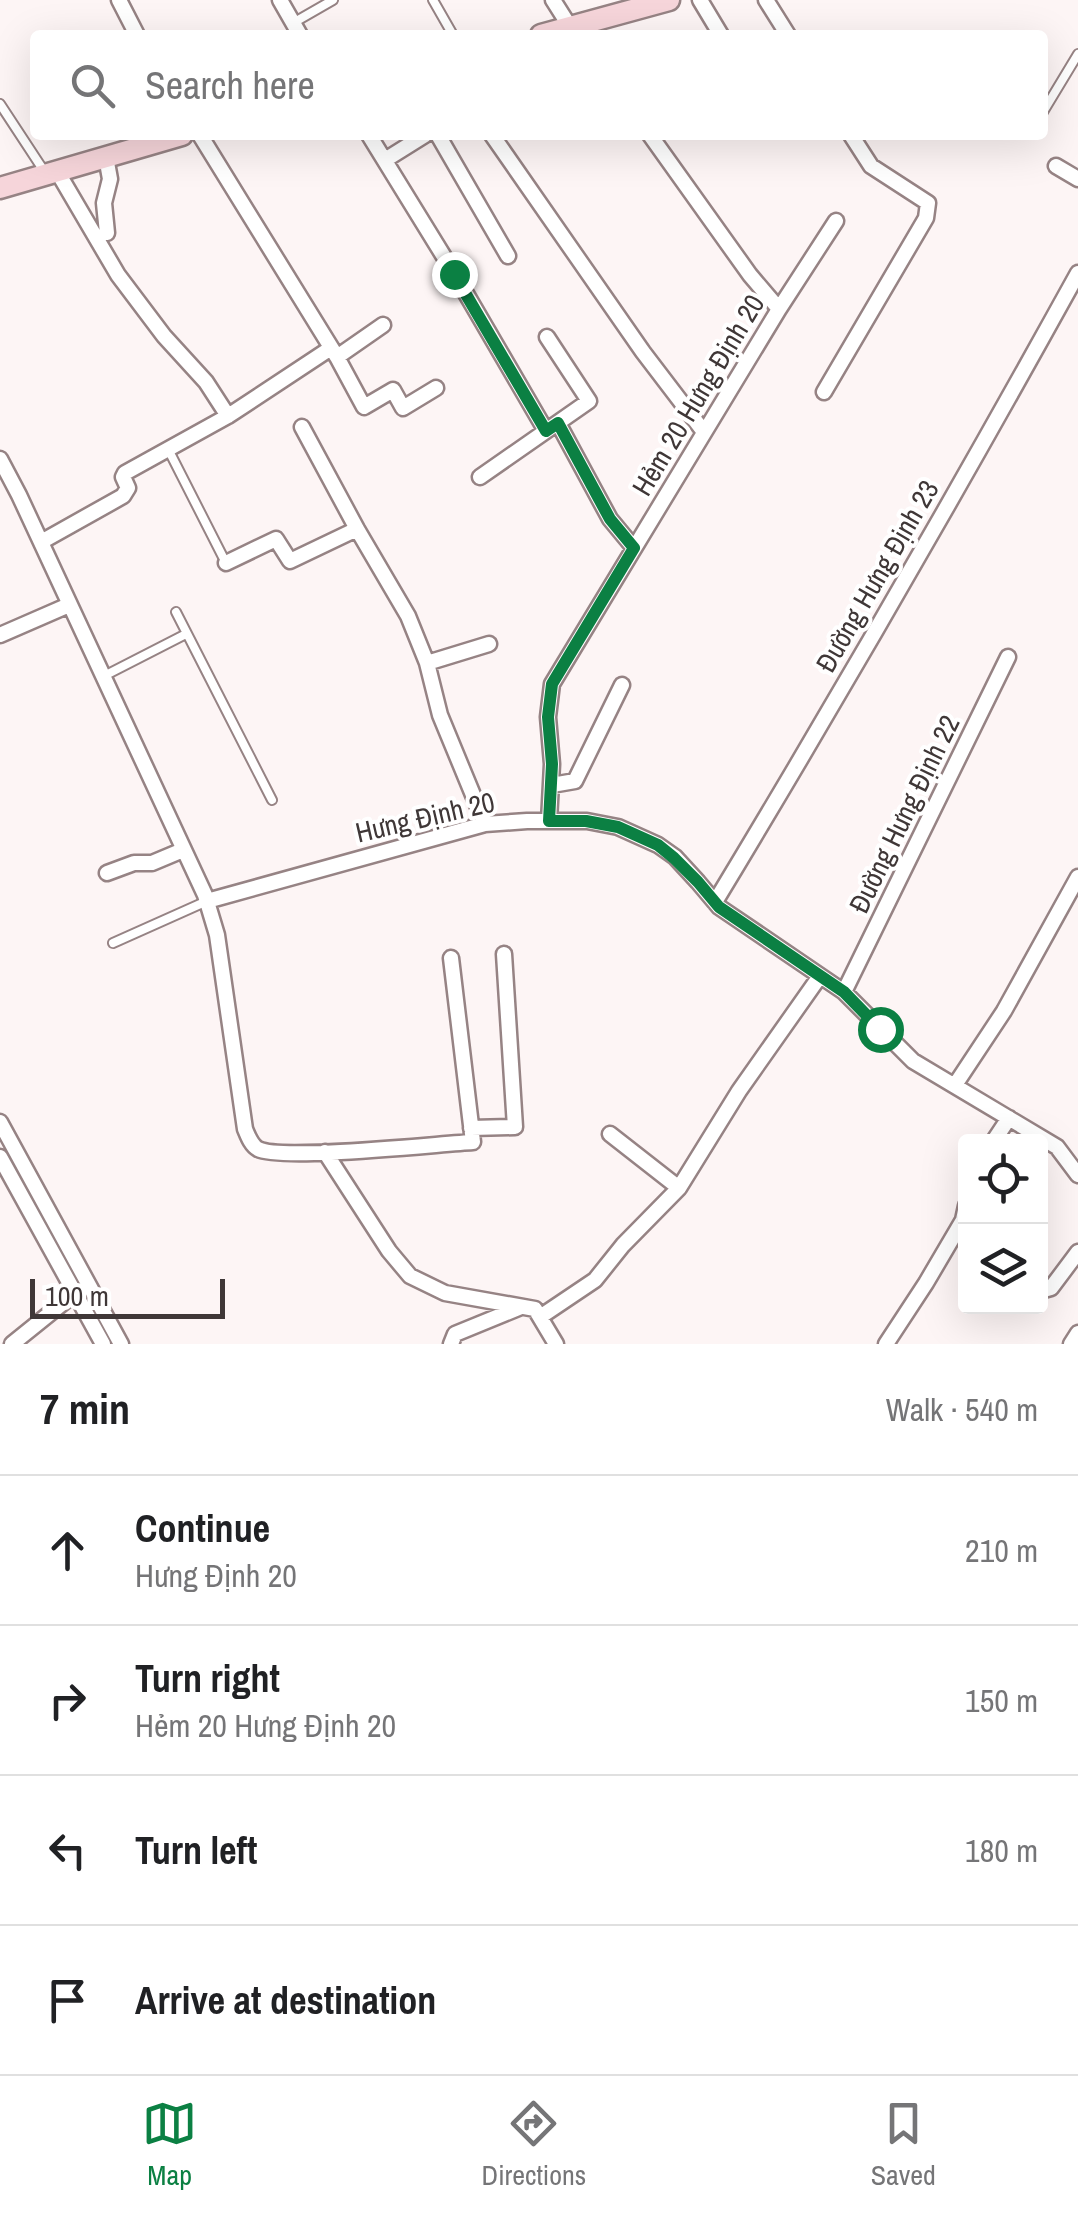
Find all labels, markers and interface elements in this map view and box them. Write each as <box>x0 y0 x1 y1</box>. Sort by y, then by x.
search box <box>30 30 1048 140</box>
icon: search <box>65 58 120 113</box>
text: Search here <box>145 60 315 111</box>
route end <box>432 252 478 298</box>
street label: Hẻm 20 Hưng Định 20 <box>623 287 773 503</box>
street label: Đường Hưng Định 23 <box>807 473 947 679</box>
street label: Đường Hưng Định 22 <box>840 709 968 919</box>
street label: Hưng Định 20 <box>352 783 498 851</box>
route start <box>858 1007 904 1053</box>
map controls <box>958 1134 1048 1314</box>
button: locate <box>958 1134 1048 1224</box>
button: layers <box>958 1224 1048 1314</box>
scale bar <box>30 1274 225 1318</box>
text: 100 m <box>45 1277 109 1315</box>
text: 7 min <box>40 1381 130 1437</box>
text: Walk · 540 m <box>886 1388 1038 1431</box>
text: Continue <box>135 1503 270 1554</box>
icon: ahead <box>40 1523 95 1578</box>
text: 210 m <box>965 1529 1038 1572</box>
text: Hưng Định 20 <box>135 1554 297 1597</box>
text: Turn right <box>135 1653 280 1704</box>
icon: right <box>40 1673 95 1728</box>
text: 150 m <box>965 1679 1038 1722</box>
text: Hẻm 20 Hưng Định 20 <box>135 1704 396 1747</box>
icon: left <box>40 1823 95 1878</box>
text: Turn left <box>135 1825 257 1876</box>
text: 180 m <box>965 1829 1038 1872</box>
icon: arrive <box>40 1973 95 2028</box>
text: Arrive at destination <box>135 1975 436 2026</box>
tab: Map <box>142 2096 197 2194</box>
tab: Directions <box>482 2096 586 2194</box>
tab: Saved <box>871 2096 936 2194</box>

